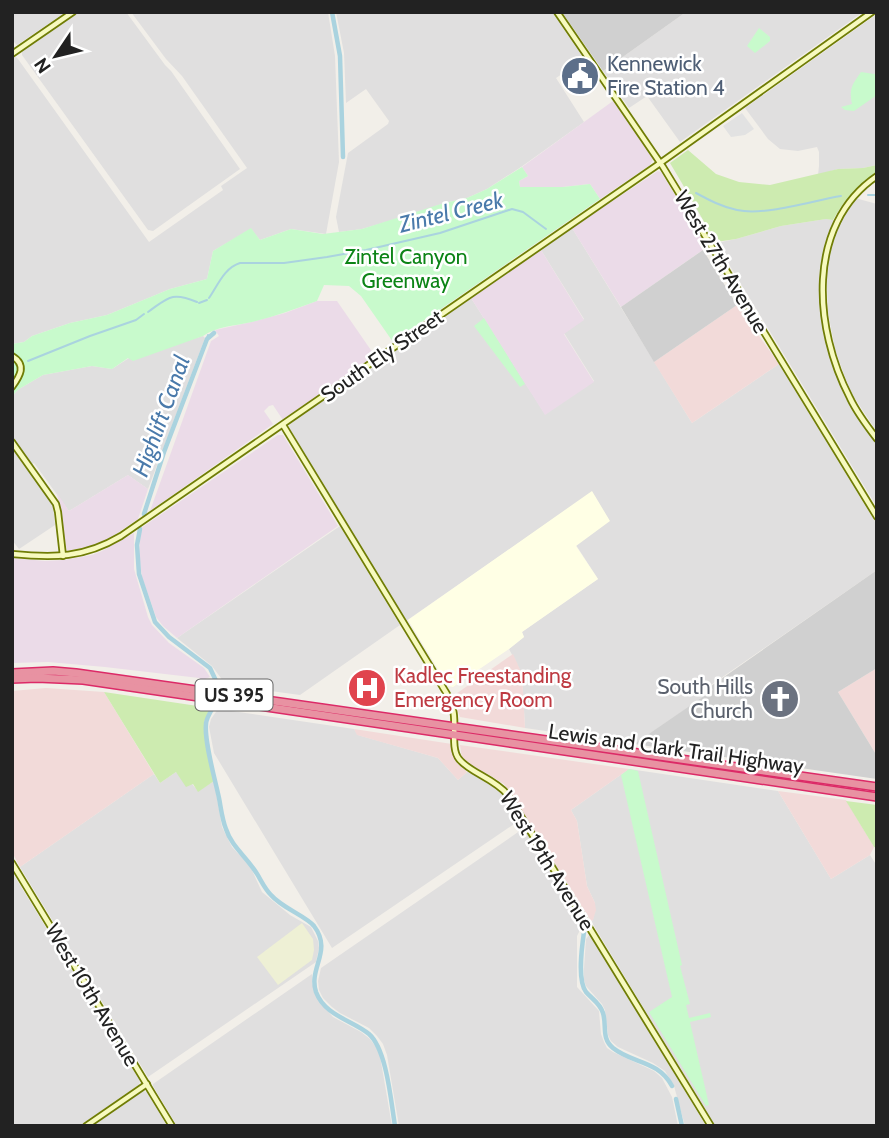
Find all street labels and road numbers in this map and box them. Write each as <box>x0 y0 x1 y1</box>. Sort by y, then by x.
street label: West 27th Avenue <box>669 186 774 338</box>
street label: South Ely Street <box>316 304 448 407</box>
road number: US 395 <box>196 680 272 710</box>
street label: Lewis and Clark Trail Highway <box>547 718 806 779</box>
street label: West 19th Avenue <box>495 787 600 935</box>
street label: West 10th Avenue <box>40 919 145 1071</box>

